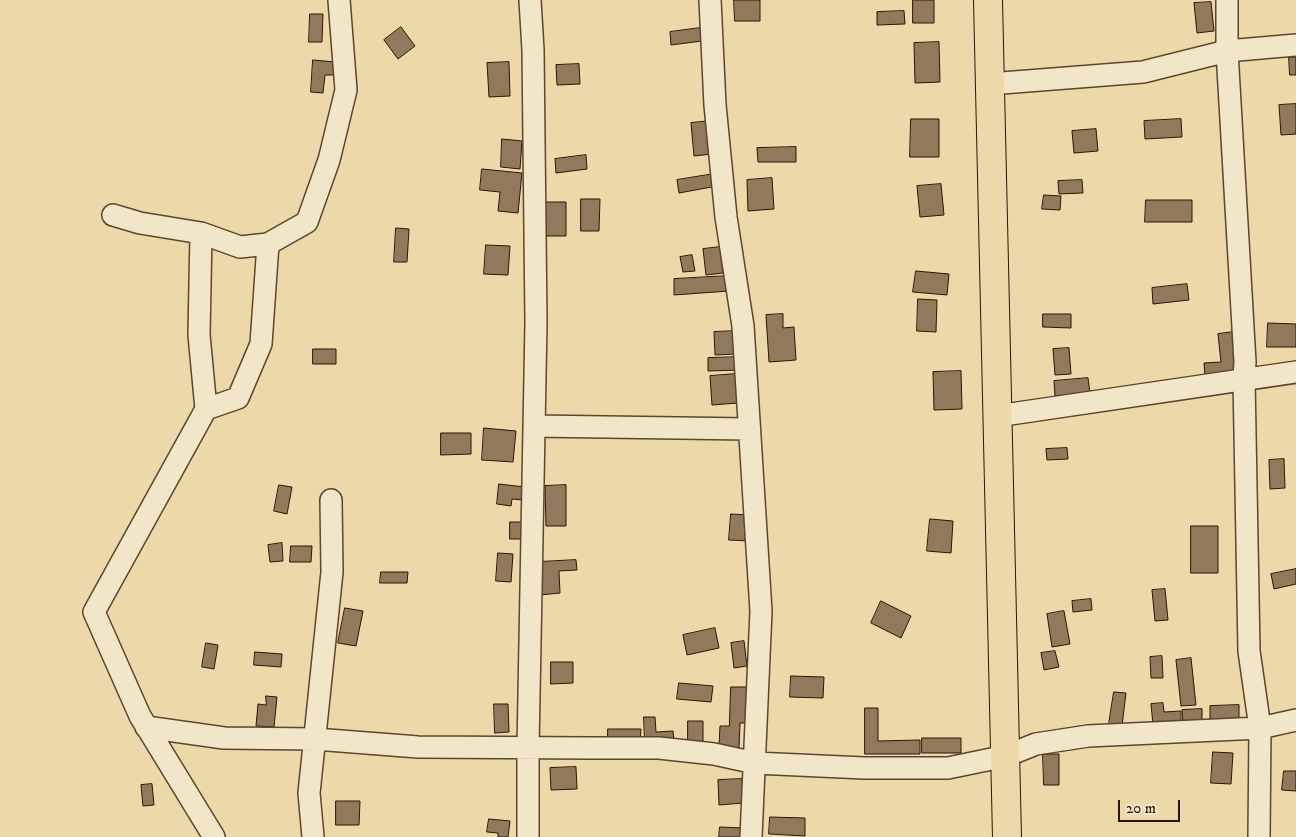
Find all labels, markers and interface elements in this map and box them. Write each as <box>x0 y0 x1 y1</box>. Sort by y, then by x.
scale bar <box>1121 790 1184 822</box>
text: 20 m <box>1126 799 1156 818</box>

